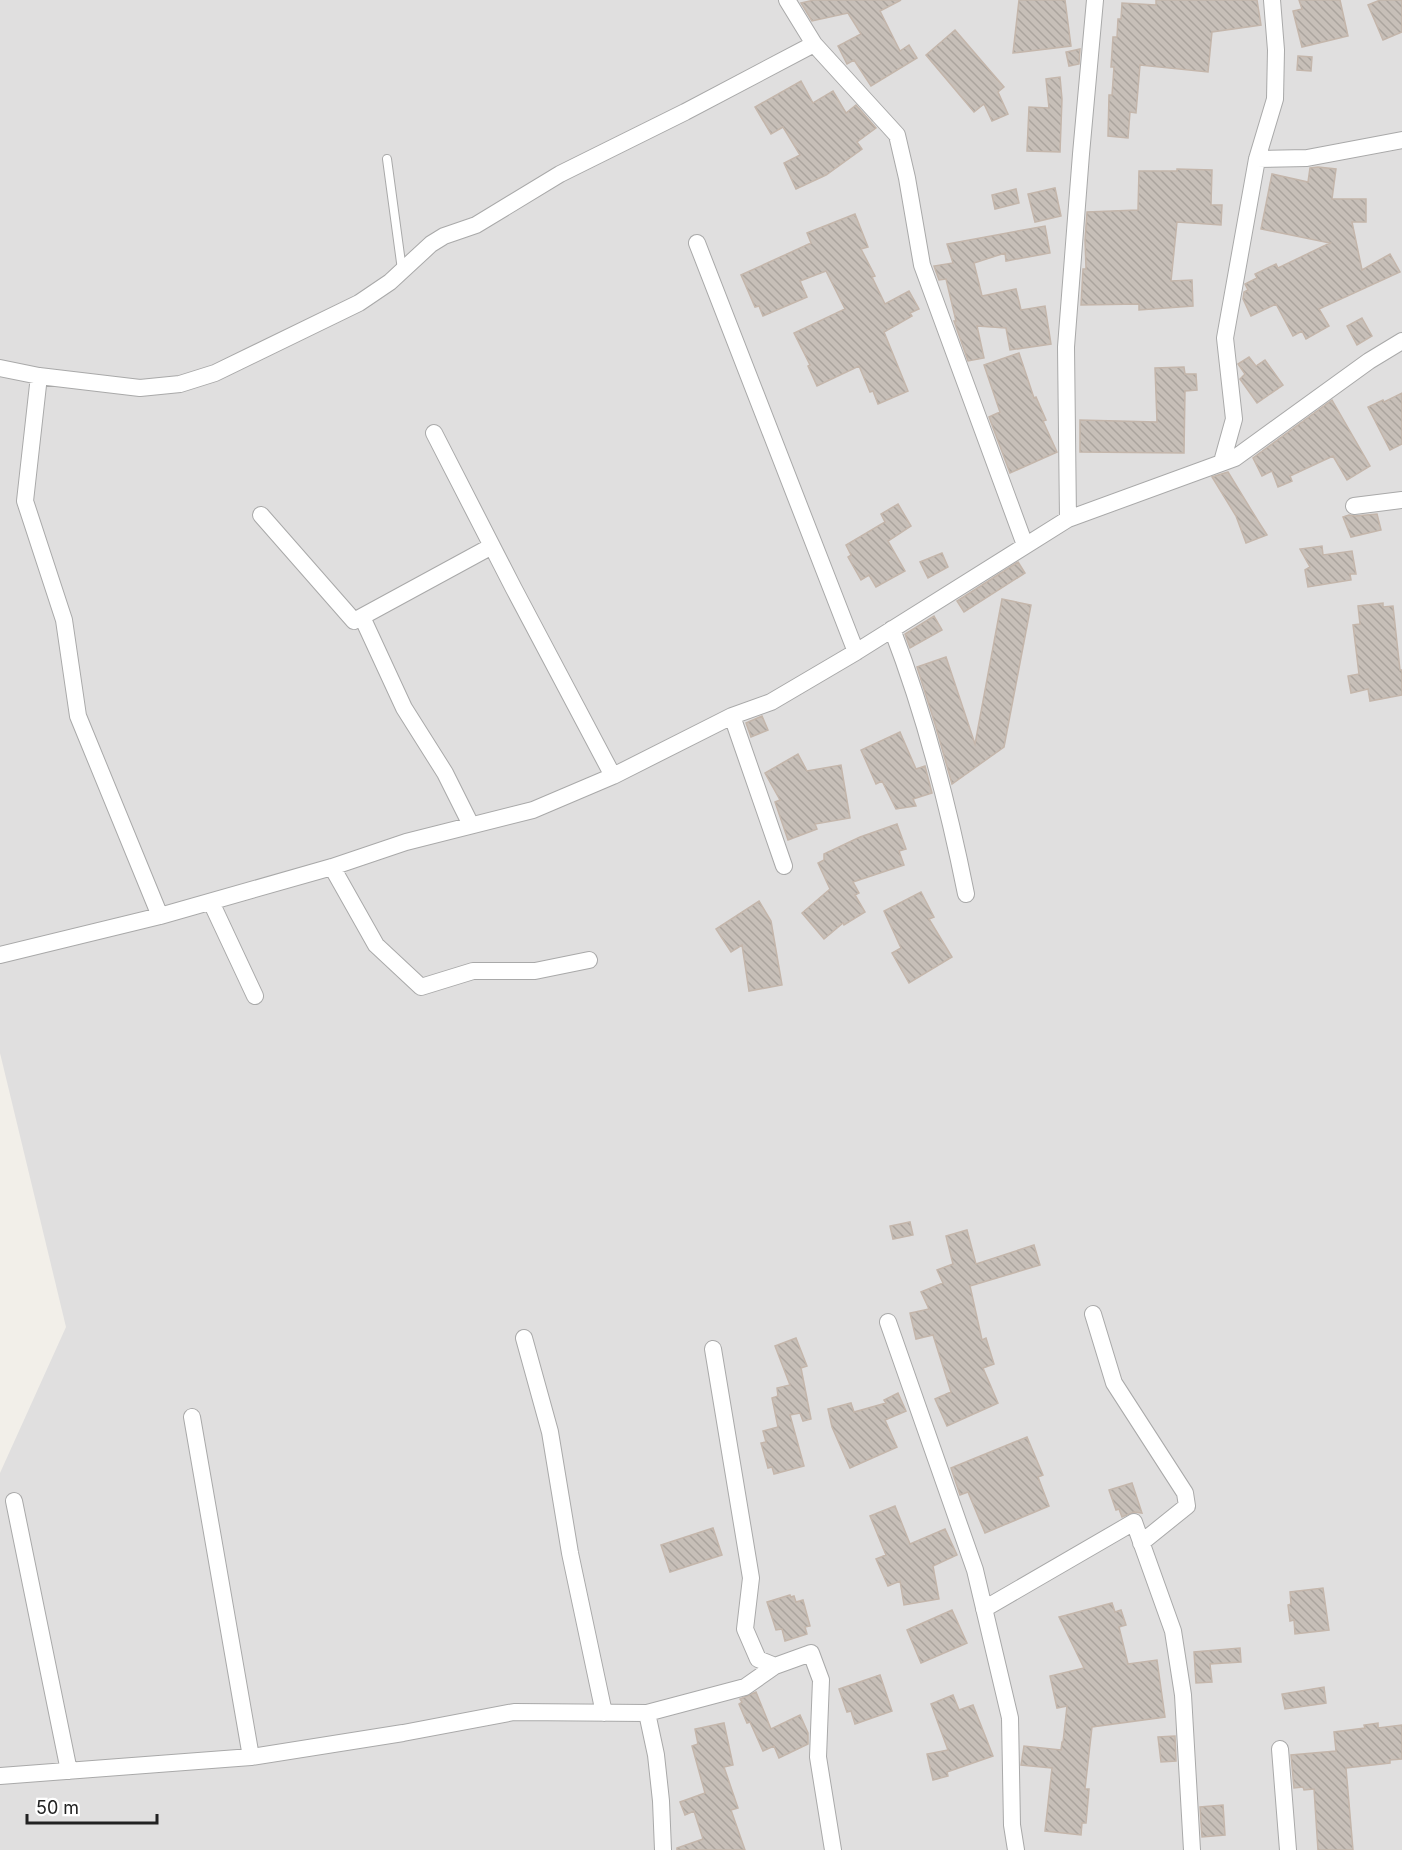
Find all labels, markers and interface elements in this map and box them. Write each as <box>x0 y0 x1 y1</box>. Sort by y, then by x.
scale bar <box>27 1787 158 1825</box>
text: 50 m <box>36 1797 79 1818</box>

